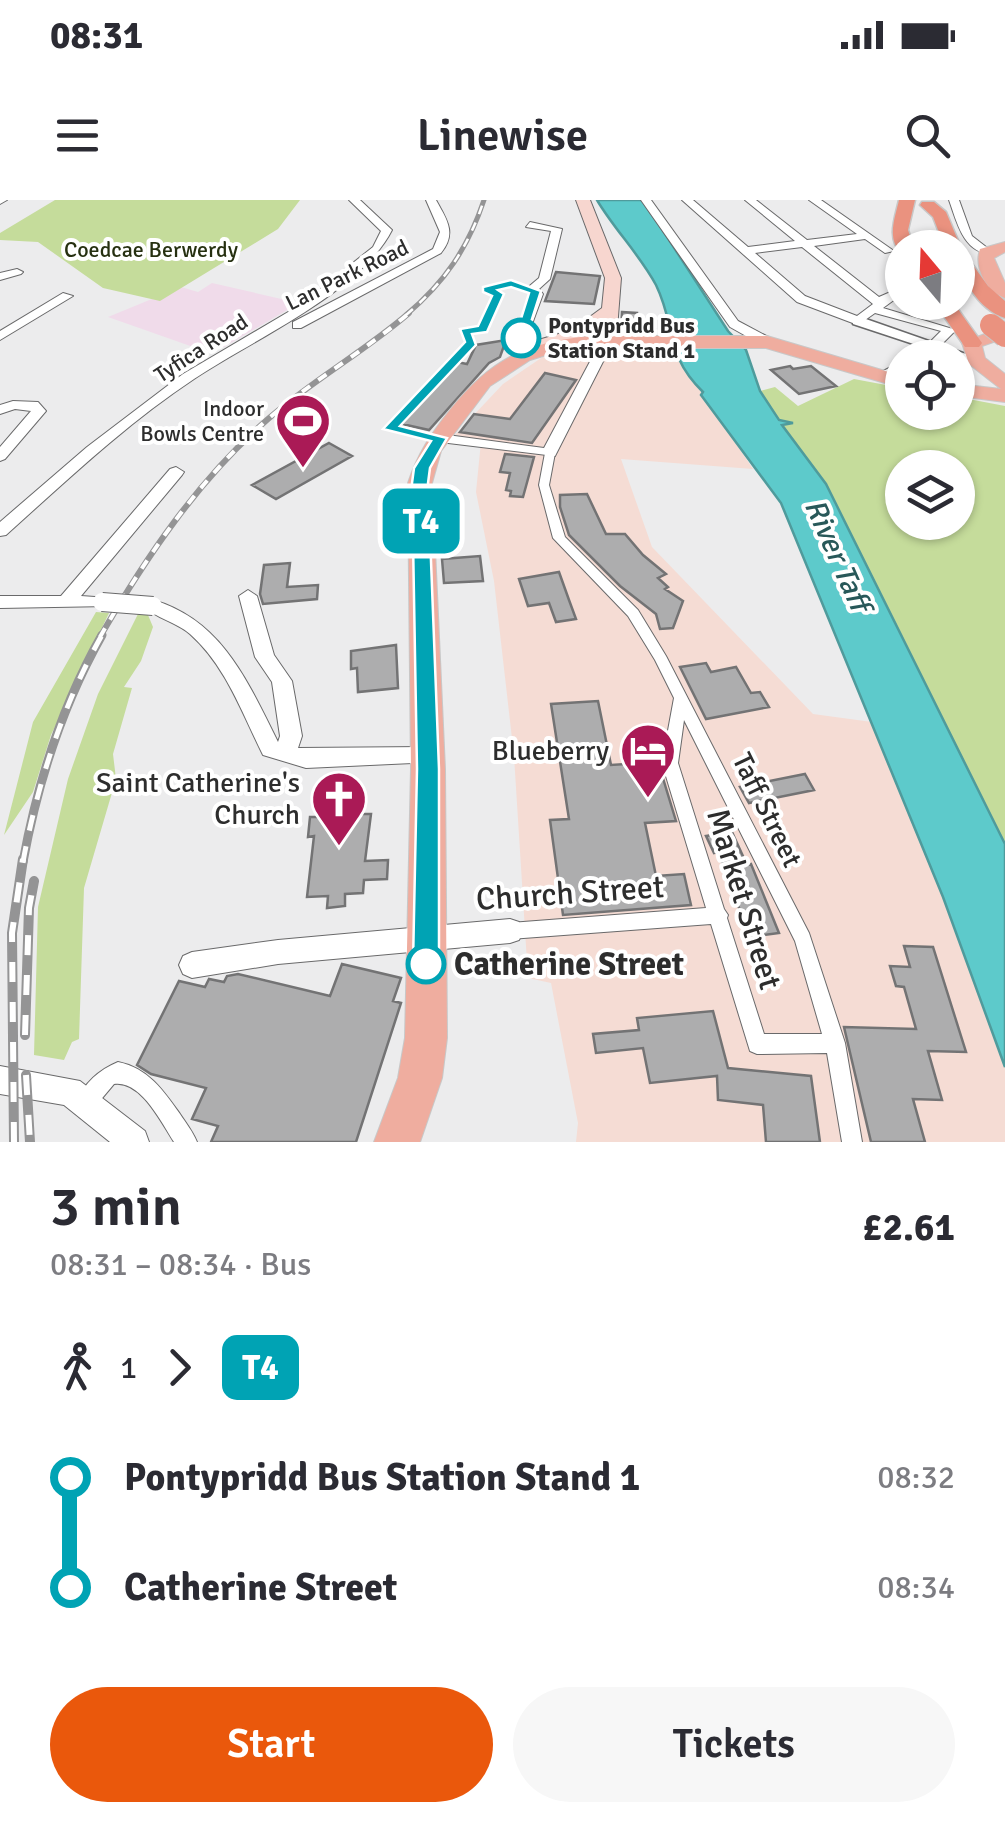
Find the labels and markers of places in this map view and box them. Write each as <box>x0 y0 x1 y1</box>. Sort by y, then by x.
place label: Pontypridd Bus Station Stand 1 <box>548 312 695 364</box>
marker: Pontypridd Bus Station Stand 1 <box>502 319 540 357</box>
sports icon: Indoor Bowls Centre <box>273 391 333 470</box>
place label: Indoor Bowls Centre <box>140 395 264 447</box>
hotel icon: Blueberry <box>618 721 678 800</box>
place label: Blueberry <box>492 734 609 768</box>
place label: Saint Catherine's Church <box>96 766 300 832</box>
church icon: Saint Catherine's Church <box>309 769 369 848</box>
marker: Catherine Street <box>407 945 445 983</box>
place label: Catherine Street <box>454 945 684 984</box>

